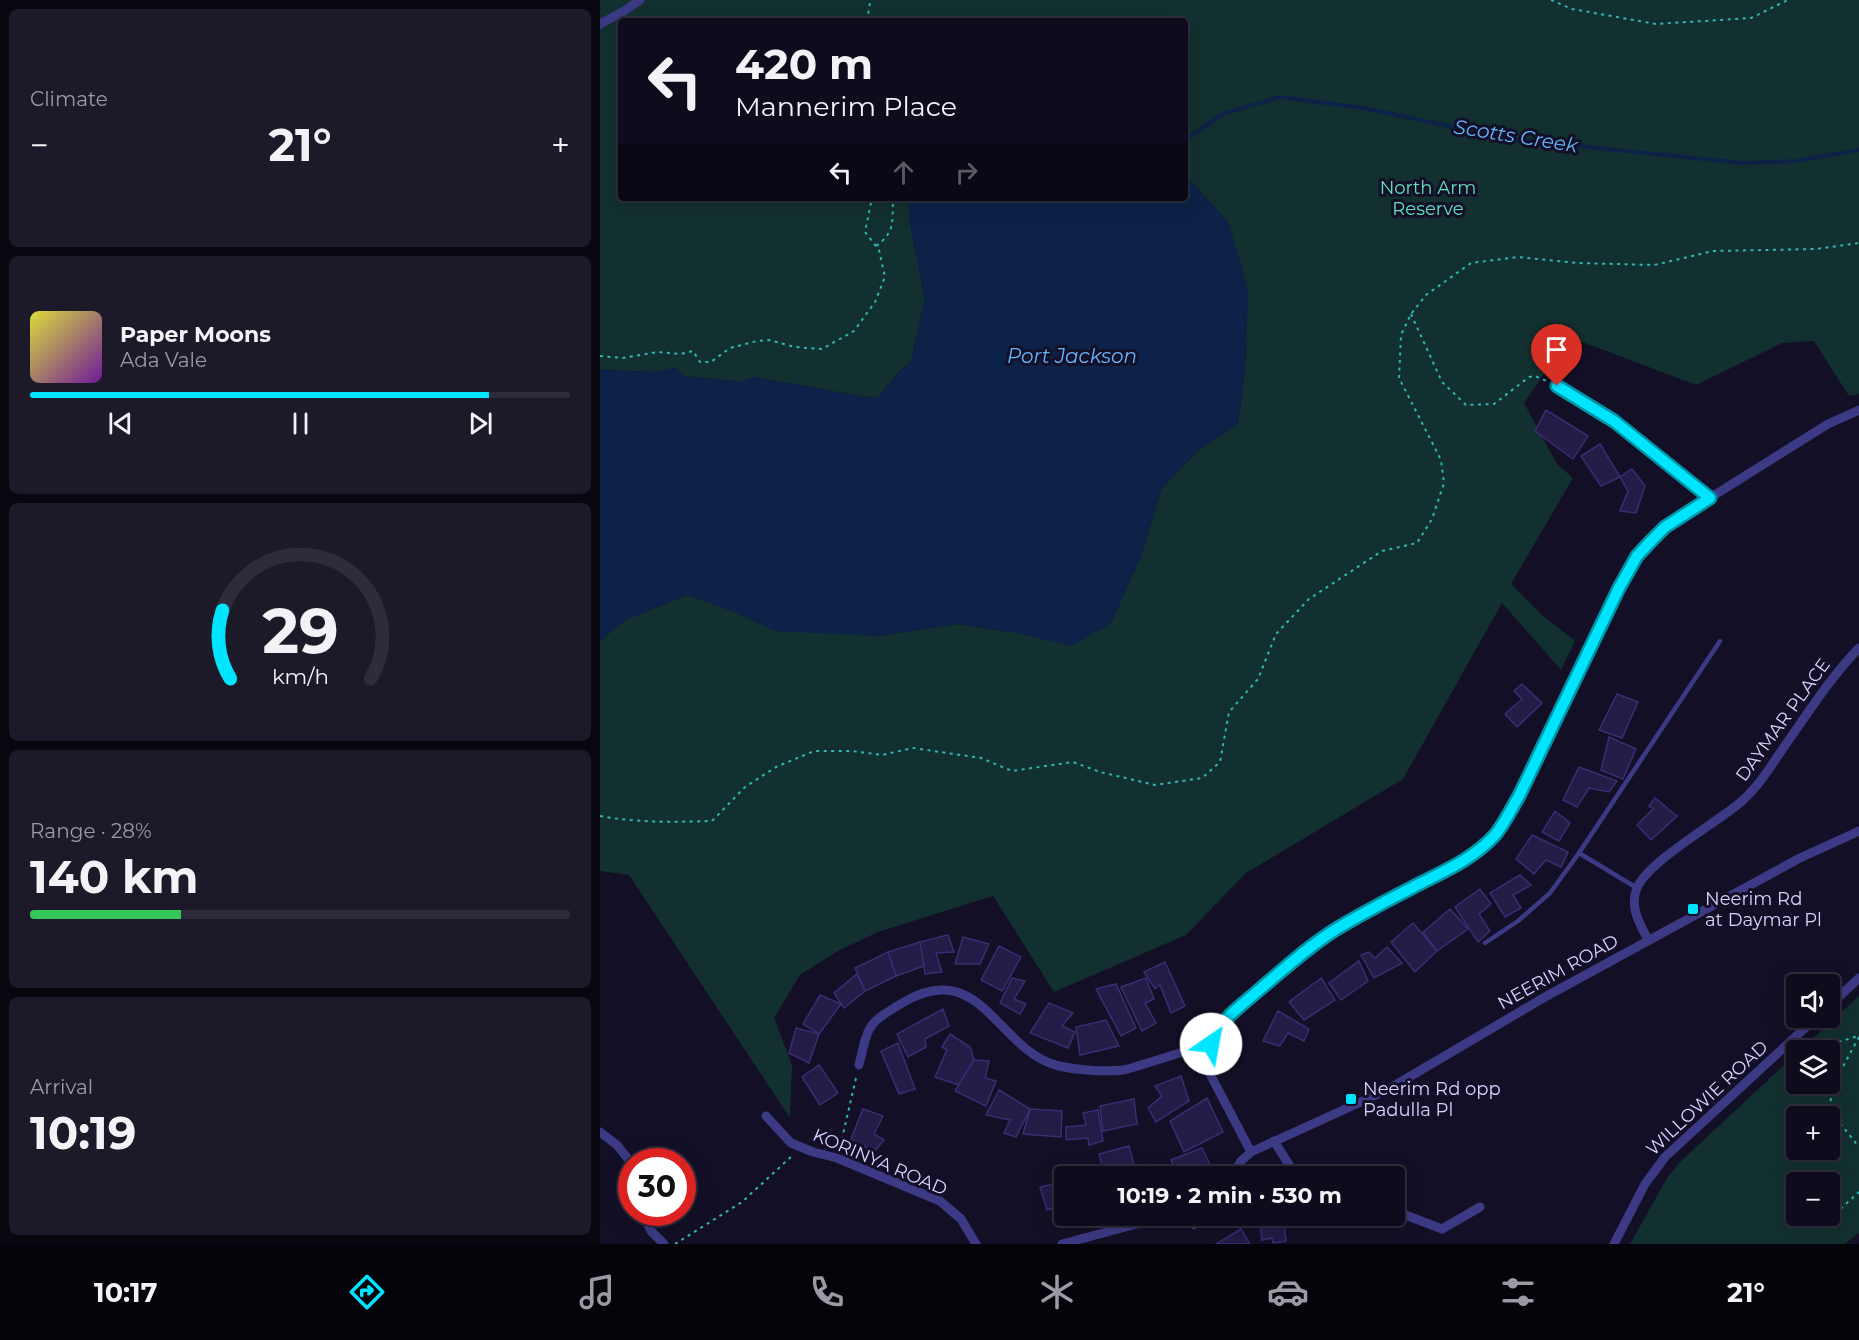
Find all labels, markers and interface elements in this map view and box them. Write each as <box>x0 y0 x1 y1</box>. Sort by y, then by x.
text: 420 m <box>735 38 873 90</box>
icon: left <box>636 42 714 120</box>
text: Climate <box>30 87 108 111</box>
text: Mannerim Place <box>735 90 957 123</box>
water label: Scotts Creek <box>1452 114 1581 158</box>
text: 21° <box>268 117 332 172</box>
text: − <box>30 125 49 165</box>
text: + <box>551 125 570 165</box>
icon: left <box>824 156 857 189</box>
icon: ahead <box>887 156 920 189</box>
icon: right <box>950 156 983 189</box>
park label: North Arm Reserve <box>1380 177 1476 220</box>
text: Paper Moons <box>120 321 271 348</box>
pin <box>1531 324 1582 386</box>
icon: arrive <box>1540 333 1573 366</box>
water label: Port Jackson <box>1007 344 1137 368</box>
text: Ada Vale <box>120 348 207 372</box>
icon: previous <box>104 407 137 440</box>
icon: pause <box>284 407 317 440</box>
icon: next <box>464 407 497 440</box>
text: 29 <box>262 593 338 669</box>
street label: DAYMAR PLACE <box>1731 654 1835 786</box>
text: km/h <box>271 663 329 689</box>
text: Range · 28% <box>30 819 151 843</box>
text: 140 km <box>30 849 198 904</box>
place label: Neerim Rd at Daymar Pl <box>1705 888 1822 931</box>
marker: Neerim Rd at Daymar Pl <box>1686 902 1700 916</box>
street label: NEERIM ROAD <box>1494 930 1622 1014</box>
map controls <box>1786 974 1840 1226</box>
button: sound <box>1786 974 1840 1028</box>
position arrow <box>1179 1012 1243 1076</box>
street label: WILLOWIE ROAD <box>1642 1036 1772 1160</box>
button: layers <box>1786 1040 1840 1094</box>
text: Arrival <box>30 1075 93 1099</box>
place label: Neerim Rd opp Padulla Pl <box>1363 1078 1501 1121</box>
marker: Neerim Rd opp Padulla Pl <box>1344 1092 1358 1106</box>
text: 10:19 <box>30 1105 136 1160</box>
button: + <box>1786 1106 1840 1160</box>
street label: KORINYA ROAD <box>809 1124 951 1200</box>
speed limit sign: 30 <box>618 1148 696 1226</box>
button: − <box>1786 1172 1840 1226</box>
text: 10:19 · 2 min · 530 m <box>1117 1182 1342 1209</box>
icon: directions <box>346 1271 388 1313</box>
icon: music <box>576 1271 618 1313</box>
icon: phone <box>806 1271 848 1313</box>
icon: climate <box>1036 1271 1078 1313</box>
icon: car <box>1267 1271 1309 1313</box>
icon: filters <box>1497 1271 1539 1313</box>
text: 10:17 <box>94 1276 157 1309</box>
text: 21° <box>1727 1276 1765 1309</box>

